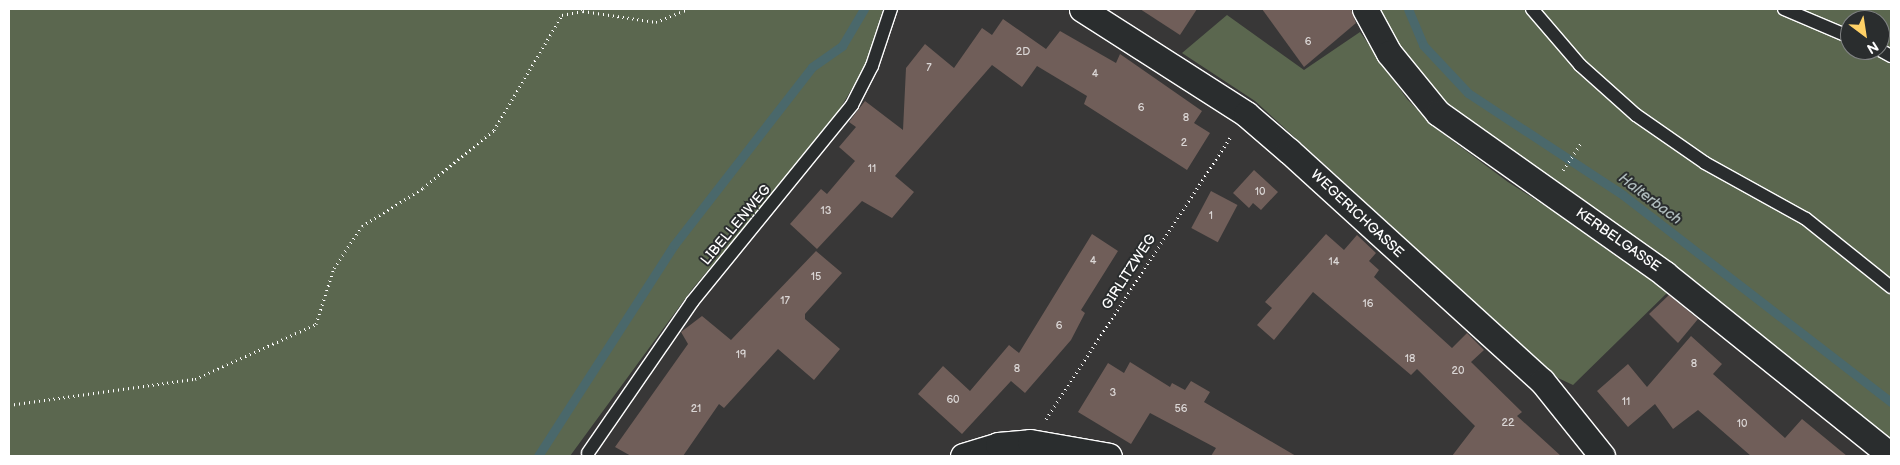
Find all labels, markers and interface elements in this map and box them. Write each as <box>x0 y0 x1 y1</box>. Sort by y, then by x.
north arrow <box>1840 10 1890 60</box>
house number: 6 <box>1305 35 1311 49</box>
text: N <box>1864 37 1881 57</box>
house number: 2D <box>1016 45 1030 59</box>
house number: 7 <box>926 61 932 75</box>
house number: 4 <box>1092 67 1098 81</box>
house number: 6 <box>1138 101 1144 115</box>
house number: 8 <box>1183 111 1189 125</box>
house number: 2 <box>1181 136 1187 150</box>
house number: 11 <box>868 162 876 176</box>
street label: WEGERICHGASSE <box>1307 167 1407 261</box>
water label: Halterbach <box>1615 169 1685 229</box>
street label: LIBELLENWEG <box>698 181 774 269</box>
house number: 10 <box>1255 185 1265 199</box>
house number: 13 <box>820 204 832 218</box>
street label: KERBELGASSE <box>1572 205 1664 275</box>
house number: 1 <box>1209 209 1213 223</box>
street label: GIRLITZWEG <box>1098 231 1160 313</box>
house number: 4 <box>1090 254 1096 268</box>
house number: 14 <box>1329 255 1339 269</box>
house number: 15 <box>811 270 821 284</box>
house number: 17 <box>780 294 790 308</box>
house number: 16 <box>1363 297 1373 311</box>
house number: 6 <box>1056 319 1062 333</box>
house number: 19 <box>736 348 746 362</box>
house number: 18 <box>1405 352 1415 366</box>
house number: 8 <box>1691 357 1697 371</box>
house number: 8 <box>1014 362 1020 376</box>
house number: 20 <box>1452 364 1464 378</box>
house number: 3 <box>1110 386 1116 400</box>
house number: 60 <box>946 393 960 407</box>
house number: 11 <box>1622 395 1630 409</box>
house number: 21 <box>691 402 701 416</box>
house number: 56 <box>1174 402 1188 416</box>
house number: 22 <box>1502 416 1514 430</box>
house number: 10 <box>1737 417 1747 431</box>

